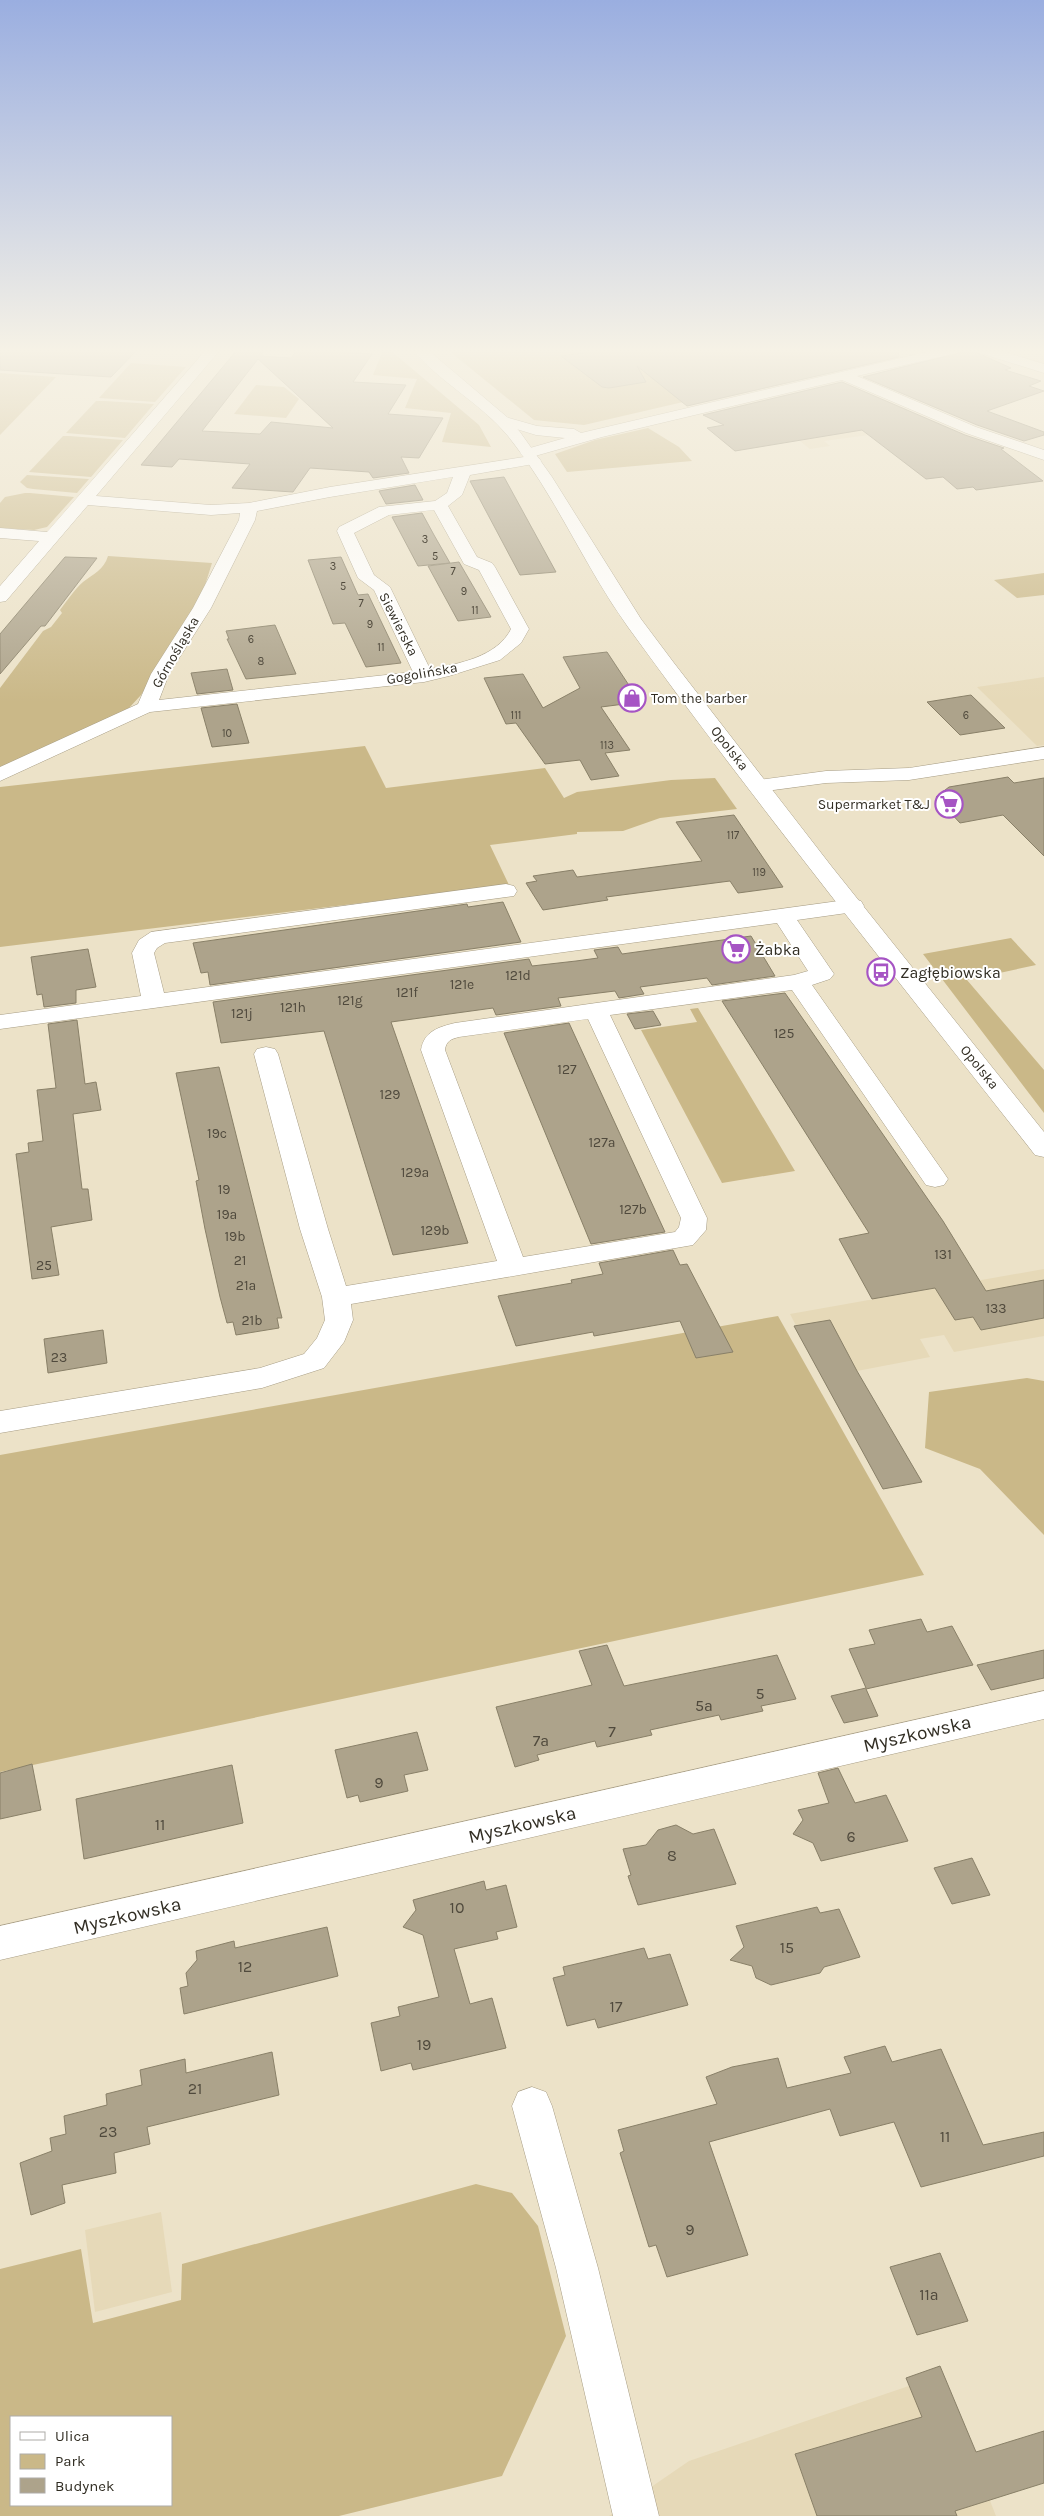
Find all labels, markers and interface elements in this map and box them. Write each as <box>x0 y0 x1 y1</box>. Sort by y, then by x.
house number: 3 <box>422 533 428 546</box>
house number: 5 <box>432 550 438 563</box>
house number: 3 <box>330 560 336 573</box>
house number: 7 <box>450 565 456 578</box>
house number: 5 <box>340 580 346 593</box>
house number: 9 <box>461 585 467 598</box>
street label: Siewierska <box>375 589 422 659</box>
house number: 7 <box>358 597 364 610</box>
house number: 11 <box>471 604 479 617</box>
street label: Górnośląska <box>148 613 203 691</box>
house number: 9 <box>367 618 373 631</box>
house number: 6 <box>248 633 254 646</box>
house number: 11 <box>377 641 385 654</box>
house number: 8 <box>258 655 265 668</box>
street label: Gogolińska <box>385 659 459 688</box>
shop icon: Tom the barber <box>617 683 647 713</box>
place label: Tom the barber <box>651 690 748 707</box>
house number: 111 <box>511 709 521 722</box>
house number: 6 <box>963 709 969 722</box>
street label: Opolska <box>707 723 752 774</box>
house number: 10 <box>222 727 232 740</box>
house number: 113 <box>600 739 614 752</box>
supermarket icon: Supermarket T&J <box>934 789 964 819</box>
place label: Supermarket T&J <box>818 796 930 813</box>
house number: 117 <box>727 829 739 842</box>
house number: 119 <box>752 866 766 879</box>
supermarket icon: Żabka <box>721 934 751 964</box>
place label: Żabka <box>755 940 801 959</box>
bus stop icon: Zagłębiowska <box>866 957 896 987</box>
place label: Zagłębiowska <box>900 963 1001 982</box>
house number: 121d <box>505 967 531 984</box>
house number: 121e <box>450 976 474 993</box>
house number: 121f <box>396 984 418 1001</box>
house number: 121g <box>337 992 363 1009</box>
house number: 121h <box>280 999 306 1016</box>
house number: 121j <box>231 1005 253 1022</box>
house number: 125 <box>774 1025 794 1042</box>
street label: Opolska <box>957 1042 1003 1093</box>
house number: 127 <box>557 1061 577 1078</box>
house number: 129 <box>380 1086 400 1103</box>
house number: 19c <box>207 1125 227 1142</box>
house number: 127a <box>588 1134 616 1151</box>
house number: 129a <box>401 1164 429 1181</box>
house number: 19 <box>218 1181 230 1198</box>
house number: 127b <box>619 1201 647 1218</box>
house number: 19a <box>217 1206 237 1223</box>
house number: 129b <box>420 1222 450 1239</box>
house number: 19b <box>224 1228 246 1245</box>
house number: 131 <box>934 1246 952 1263</box>
house number: 21 <box>234 1252 246 1269</box>
house number: 25 <box>36 1257 52 1274</box>
house number: 21a <box>236 1277 256 1294</box>
house number: 133 <box>985 1300 1007 1317</box>
house number: 21b <box>241 1312 263 1329</box>
house number: 23 <box>51 1349 67 1366</box>
house number: 5 <box>755 1684 765 1703</box>
house number: 5a <box>695 1696 713 1715</box>
street label: Myszkowska <box>861 1711 973 1757</box>
house number: 7 <box>608 1722 616 1741</box>
house number: 7a <box>533 1731 549 1750</box>
house number: 9 <box>374 1773 384 1792</box>
street label: Myszkowska <box>466 1802 578 1848</box>
house number: 11 <box>155 1815 165 1834</box>
house number: 6 <box>846 1827 856 1846</box>
house number: 8 <box>667 1846 677 1865</box>
street label: Myszkowska <box>71 1893 183 1939</box>
house number: 10 <box>450 1898 464 1917</box>
house number: 15 <box>780 1938 794 1957</box>
house number: 12 <box>238 1957 252 1976</box>
house number: 17 <box>610 1997 623 2016</box>
house number: 19 <box>417 2035 431 2054</box>
house number: 21 <box>188 2079 202 2098</box>
house number: 23 <box>99 2122 117 2141</box>
house number: 11 <box>940 2127 950 2146</box>
house number: 9 <box>685 2220 695 2239</box>
house number: 11a <box>919 2285 939 2304</box>
legend <box>10 2416 172 2506</box>
text: Ulica <box>55 2427 89 2445</box>
text: Park <box>55 2452 85 2470</box>
text: Budynek <box>55 2477 114 2495</box>

